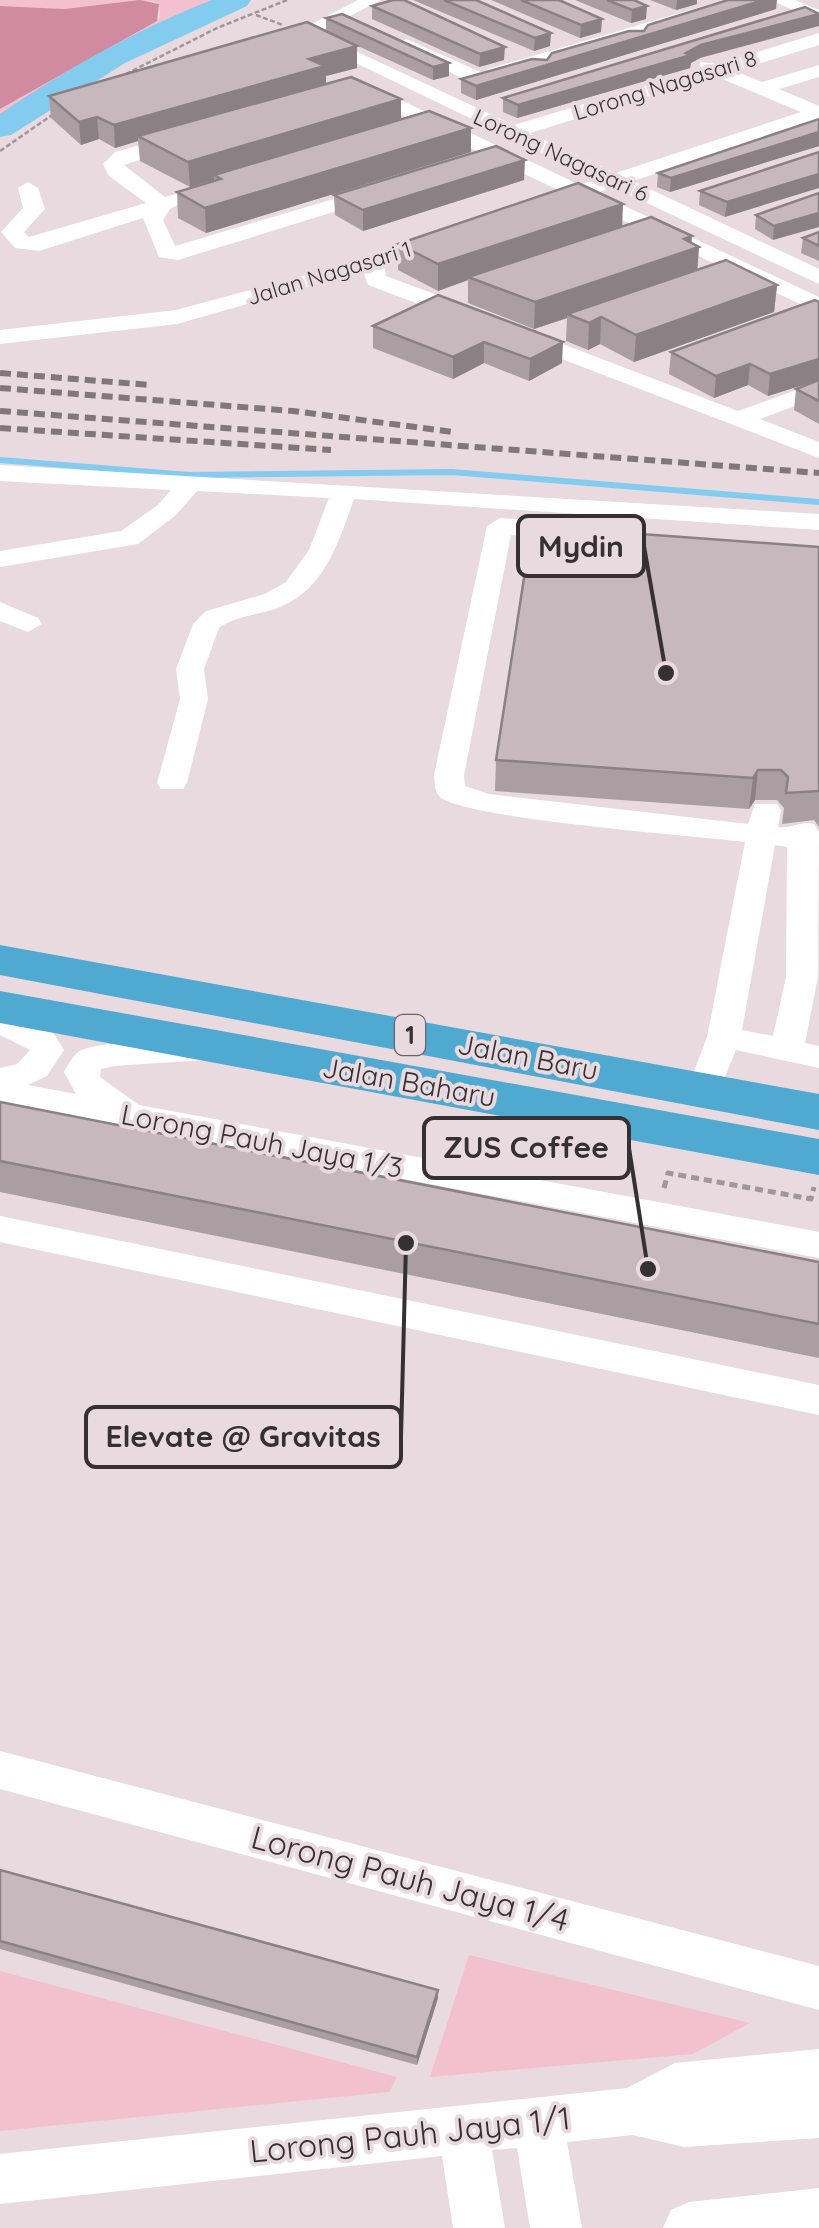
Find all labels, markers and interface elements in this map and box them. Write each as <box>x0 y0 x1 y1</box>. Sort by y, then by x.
street label: Lorong Nagasari 8 <box>570 44 760 126</box>
street label: Lorong Nagasari 6 <box>469 102 653 208</box>
street label: Jalan Nagasari 1 <box>243 235 415 311</box>
callout: Mydin <box>518 516 644 576</box>
text: Mydin <box>538 527 624 565</box>
road number: 1 <box>395 1015 425 1055</box>
street label: Jalan Baru <box>455 1026 601 1087</box>
street label: Jalan Baharu <box>320 1049 498 1114</box>
street label: Lorong Pauh Jaya 1/3 <box>118 1096 406 1185</box>
callout: ZUS Coffee <box>424 1118 629 1178</box>
text: ZUS Coffee <box>443 1128 609 1166</box>
callout: Elevate @ Gravitas <box>86 1407 401 1467</box>
text: Elevate @ Gravitas <box>105 1417 381 1455</box>
street label: Lorong Pauh Jaya 1/4 <box>247 1816 573 1940</box>
street label: Lorong Pauh Jaya 1/1 <box>248 2097 572 2171</box>

